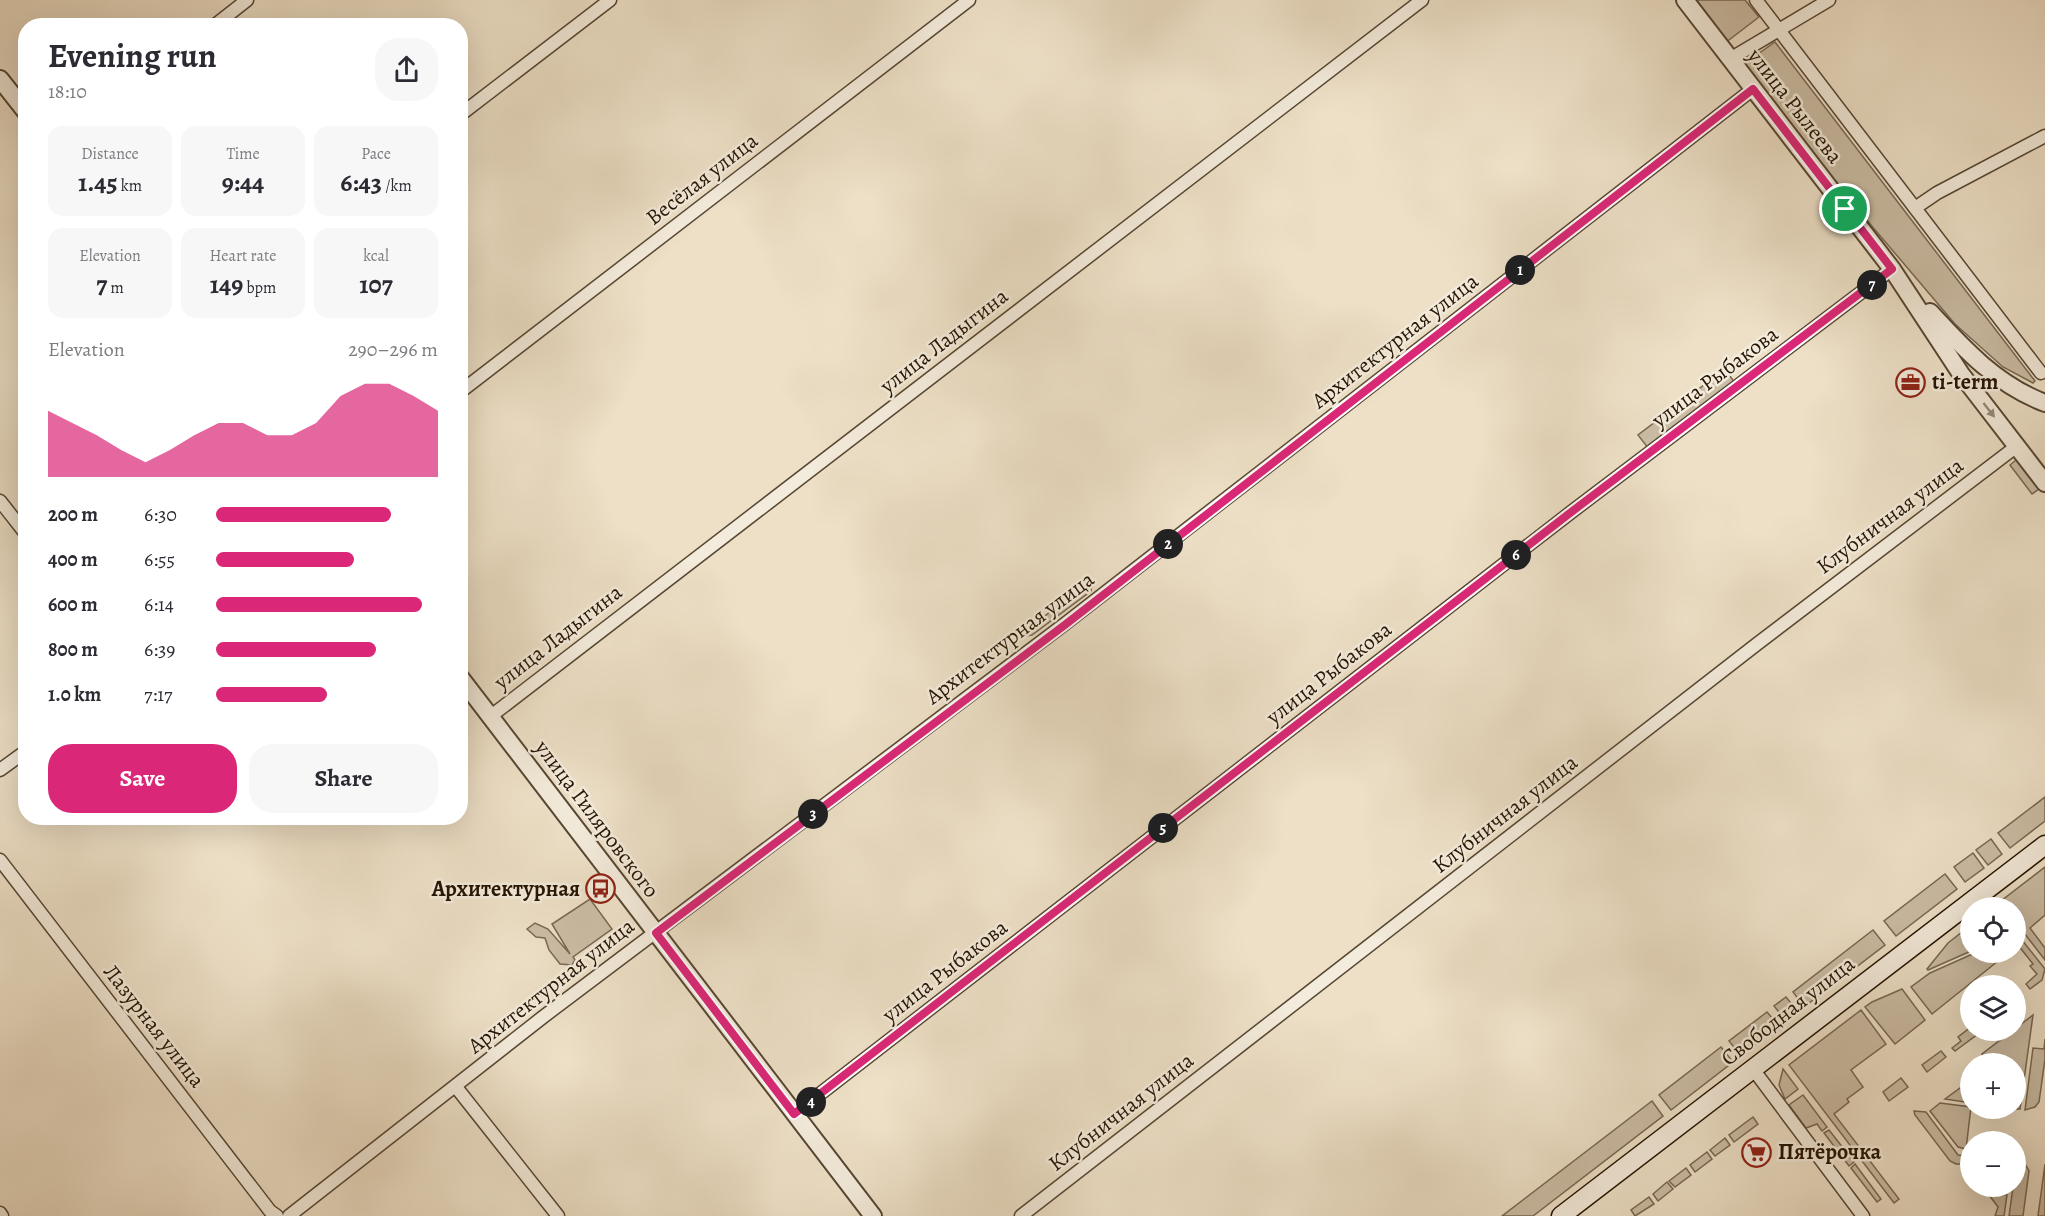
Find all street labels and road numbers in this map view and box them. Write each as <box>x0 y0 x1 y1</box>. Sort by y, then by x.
street label: улица Рылеева <box>1740 41 1850 171</box>
street label: Весёлая улица <box>640 125 765 232</box>
street label: Архитектурная улица <box>1305 266 1485 416</box>
street label: улица Ладыгина <box>873 281 1015 401</box>
street label: улица Рыбакова <box>1645 319 1785 435</box>
street label: Клубничная улица <box>1810 450 1970 581</box>
street label: Архитектурная улица <box>919 564 1101 712</box>
street label: улица Ладыгина <box>487 577 629 697</box>
street label: улица Рыбакова <box>1259 614 1399 732</box>
street label: улица Гиляровского <box>527 733 666 904</box>
street label: Клубничная улица <box>1426 747 1585 880</box>
street label: Архитектурная улица <box>461 911 641 1061</box>
street label: улица Рыбакова <box>875 912 1015 1030</box>
street label: Свободная улица <box>1715 949 1862 1073</box>
street label: Лазурная улица <box>96 958 212 1095</box>
street label: Клубничная улица <box>1042 1045 1201 1178</box>

